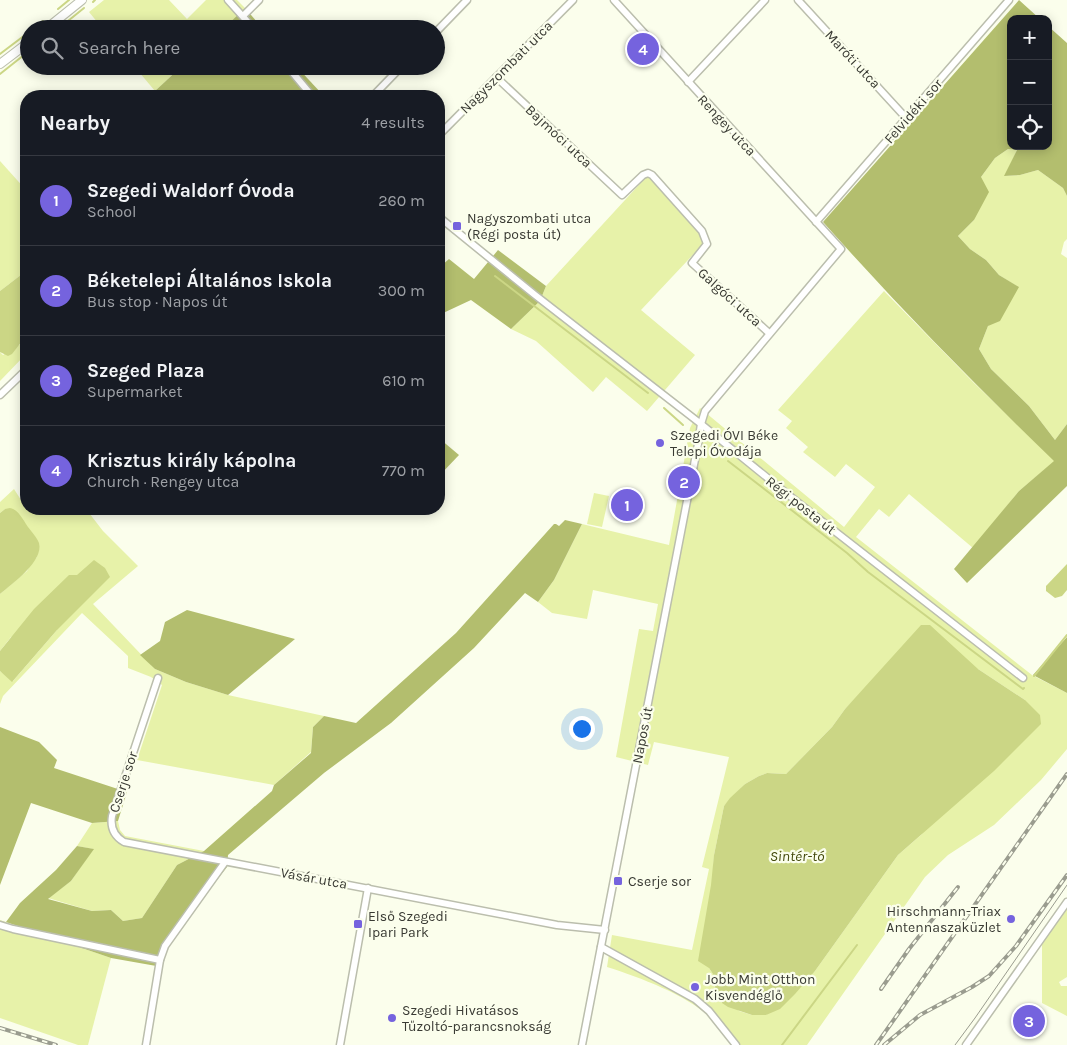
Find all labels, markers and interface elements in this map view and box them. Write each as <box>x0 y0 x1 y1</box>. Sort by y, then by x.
map controls <box>1007 15 1052 150</box>
button: + <box>1007 15 1052 60</box>
street label: Nagyszombati utca <box>456 17 556 117</box>
search box <box>20 20 445 75</box>
street label: Maróti utca <box>821 27 884 92</box>
pin: 4 <box>627 30 659 68</box>
icon: search <box>38 34 66 62</box>
text: Search here <box>78 37 180 59</box>
button: − <box>1007 60 1052 105</box>
street label: Felvidéki sor <box>881 75 947 147</box>
street label: Rengey utca <box>694 91 759 160</box>
street label: Bajmóci utca <box>522 101 596 172</box>
button: locate <box>1007 105 1052 150</box>
text: Nearby <box>40 111 110 135</box>
text: 4 results <box>361 113 425 132</box>
text: Szegedi Waldorf Óvoda <box>87 180 295 202</box>
text: 1 <box>53 191 59 210</box>
text: 260 m <box>378 191 425 210</box>
text: School <box>87 202 137 221</box>
place label: Nagyszombati utca (Régi posta út) <box>467 210 591 243</box>
marker: Nagyszombati utca (Régi posta út) <box>451 220 463 232</box>
street label: Galgóci utca <box>694 264 765 330</box>
text: Béketelepi Általános Iskola <box>87 270 332 292</box>
text: 2 <box>51 281 61 300</box>
text: 300 m <box>378 281 425 300</box>
text: Bus stop · Napos út <box>87 292 228 311</box>
text: Szeged Plaza <box>87 360 205 382</box>
text: 3 <box>51 371 61 390</box>
text: 610 m <box>382 371 425 390</box>
text: Supermarket <box>87 382 183 401</box>
place label: Szegedi ÓVI Béke Telepi Óvodája <box>670 427 778 460</box>
marker: Szegedi ÓVI Béke Telepi Óvodája <box>654 437 666 449</box>
text: Krisztus király kápolna <box>87 450 296 472</box>
text: 4 <box>51 461 61 480</box>
text: 770 m <box>382 461 425 480</box>
pin: 2 <box>668 463 700 501</box>
text: Church · Rengey utca <box>87 472 239 491</box>
street label: Régi posta út <box>762 473 839 538</box>
pin: 1 <box>611 486 643 524</box>
street label: Napos út <box>629 705 656 765</box>
your location <box>569 716 595 742</box>
street label: Cserje sor <box>106 749 142 815</box>
water label: Sintér-tó <box>770 847 825 865</box>
street label: Vásár utca <box>279 864 349 893</box>
place label: Cserje sor <box>628 873 692 890</box>
marker: Cserje sor <box>612 875 624 887</box>
place label: Hirschmann-Triax Antennaszaküzlet <box>886 903 1001 936</box>
place label: Első Szegedi Ipari Park <box>368 908 448 941</box>
marker: Hirschmann-Triax Antennaszaküzlet <box>1005 913 1017 925</box>
marker: Első Szegedi Ipari Park <box>352 918 364 930</box>
place label: Jobb Mint Otthon Kisvendéglő <box>705 971 815 1004</box>
marker: Jobb Mint Otthon Kisvendéglő <box>689 981 701 993</box>
place label: Szegedi Hivatásos Tűzoltó-parancsnokság <box>402 1002 551 1035</box>
pin: 3 <box>1013 1002 1045 1040</box>
marker: Szegedi Hivatásos Tűzoltó-parancsnokság <box>386 1012 398 1024</box>

